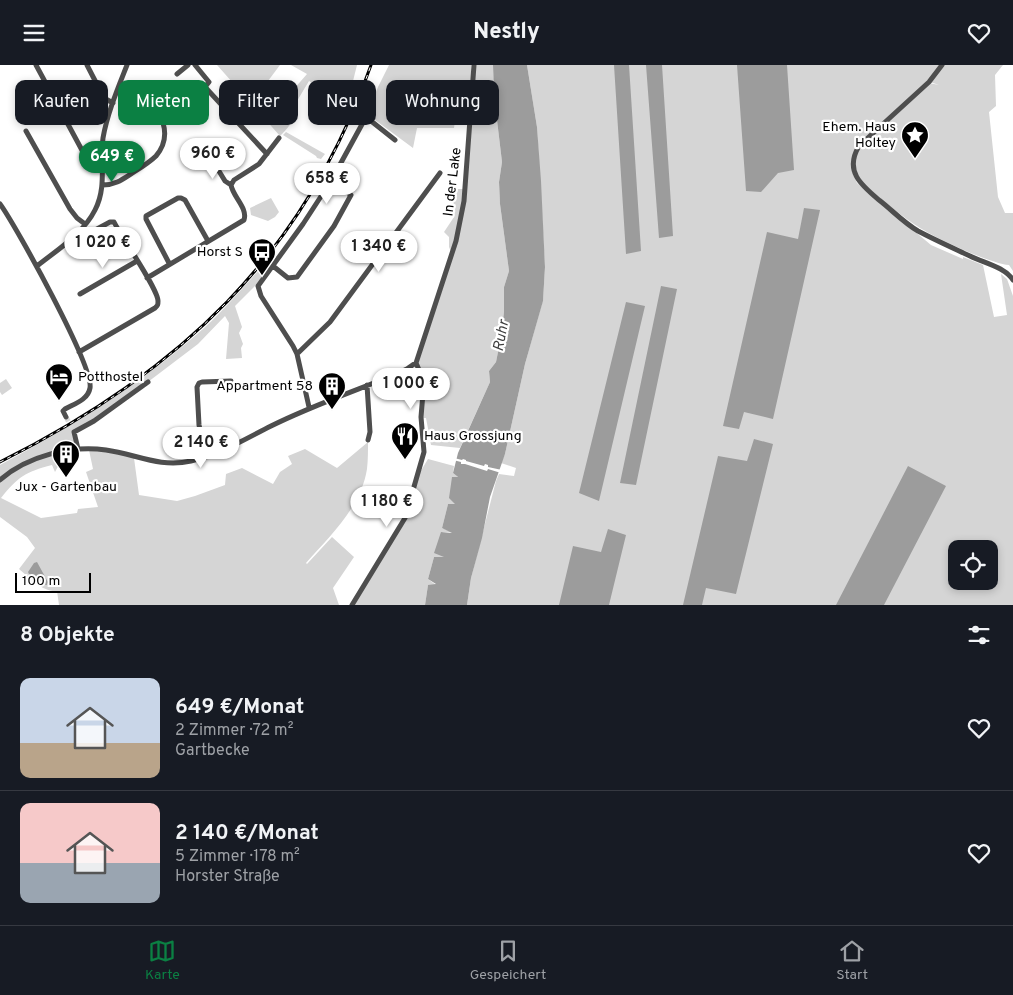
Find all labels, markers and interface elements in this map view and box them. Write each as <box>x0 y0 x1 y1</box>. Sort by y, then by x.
icon: menu <box>20 19 48 47</box>
text: Nestly <box>473 19 540 46</box>
icon: heart <box>965 19 993 47</box>
chip: Kaufen <box>15 80 108 125</box>
chip: Mieten <box>118 80 209 125</box>
chip: Filter <box>219 80 298 125</box>
chip: Neu <box>308 80 376 125</box>
chip: Wohnung <box>386 80 499 125</box>
place label: Ehem. Haus Holtey <box>822 119 896 152</box>
place icon: Ehem. Haus Holtey <box>900 120 930 159</box>
pin: 960 € <box>178 137 248 180</box>
pin: 649 € <box>77 141 147 183</box>
text: 960 € <box>191 144 235 164</box>
text: 649 € <box>90 147 134 167</box>
street label: In der Lake <box>440 147 466 217</box>
pin: 658 € <box>292 163 362 205</box>
text: 658 € <box>305 169 349 189</box>
pin: 1 020 € <box>57 227 149 269</box>
pin: 1 340 € <box>333 231 425 273</box>
text: 1 020 € <box>75 233 131 253</box>
bus stop icon: Horst S <box>247 237 277 276</box>
text: 1 340 € <box>352 237 406 257</box>
place label: Horst S <box>197 244 243 261</box>
water label: Ruhr <box>490 318 515 353</box>
hotel icon: Potthostel <box>44 362 74 401</box>
pin: 1 000 € <box>365 367 457 410</box>
place label: Potthostel <box>78 369 143 386</box>
building icon: Appartment 58 <box>317 371 347 410</box>
text: 1 000 € <box>383 374 439 394</box>
place label: Appartment 58 <box>216 378 313 395</box>
restaurant icon: Haus Grossjung <box>390 421 420 460</box>
pin: 2 140 € <box>155 427 247 469</box>
place label: Haus Grossjung <box>424 428 522 445</box>
text: 2 140 € <box>173 433 229 453</box>
building icon: Jux - Gartenbau <box>51 439 81 478</box>
place label: Jux - Gartenbau <box>15 479 117 496</box>
pin: 1 180 € <box>341 485 433 528</box>
text: 1 180 € <box>361 492 413 512</box>
map controls <box>948 540 998 590</box>
button: locate <box>948 540 998 590</box>
scale bar <box>15 570 91 593</box>
text: 100 m <box>22 573 60 590</box>
icon: filters <box>965 621 993 649</box>
text: 8 Objekte <box>20 622 115 649</box>
text: 649 €/Monat <box>175 694 304 721</box>
icon: home <box>60 698 120 758</box>
icon: heart <box>965 714 993 742</box>
text: 2 Zimmer · 72 m² <box>175 721 293 741</box>
text: Gartbecke <box>175 741 250 761</box>
text: 2 140 €/Monat <box>175 820 319 847</box>
icon: home <box>60 823 120 883</box>
icon: heart <box>965 839 993 867</box>
text: 5 Zimmer · 178 m² <box>175 847 300 867</box>
text: Horster Straße <box>175 867 280 887</box>
tab: Karte <box>145 937 180 984</box>
tab: Gespeichert <box>470 937 546 984</box>
tab: Start <box>836 937 868 984</box>

